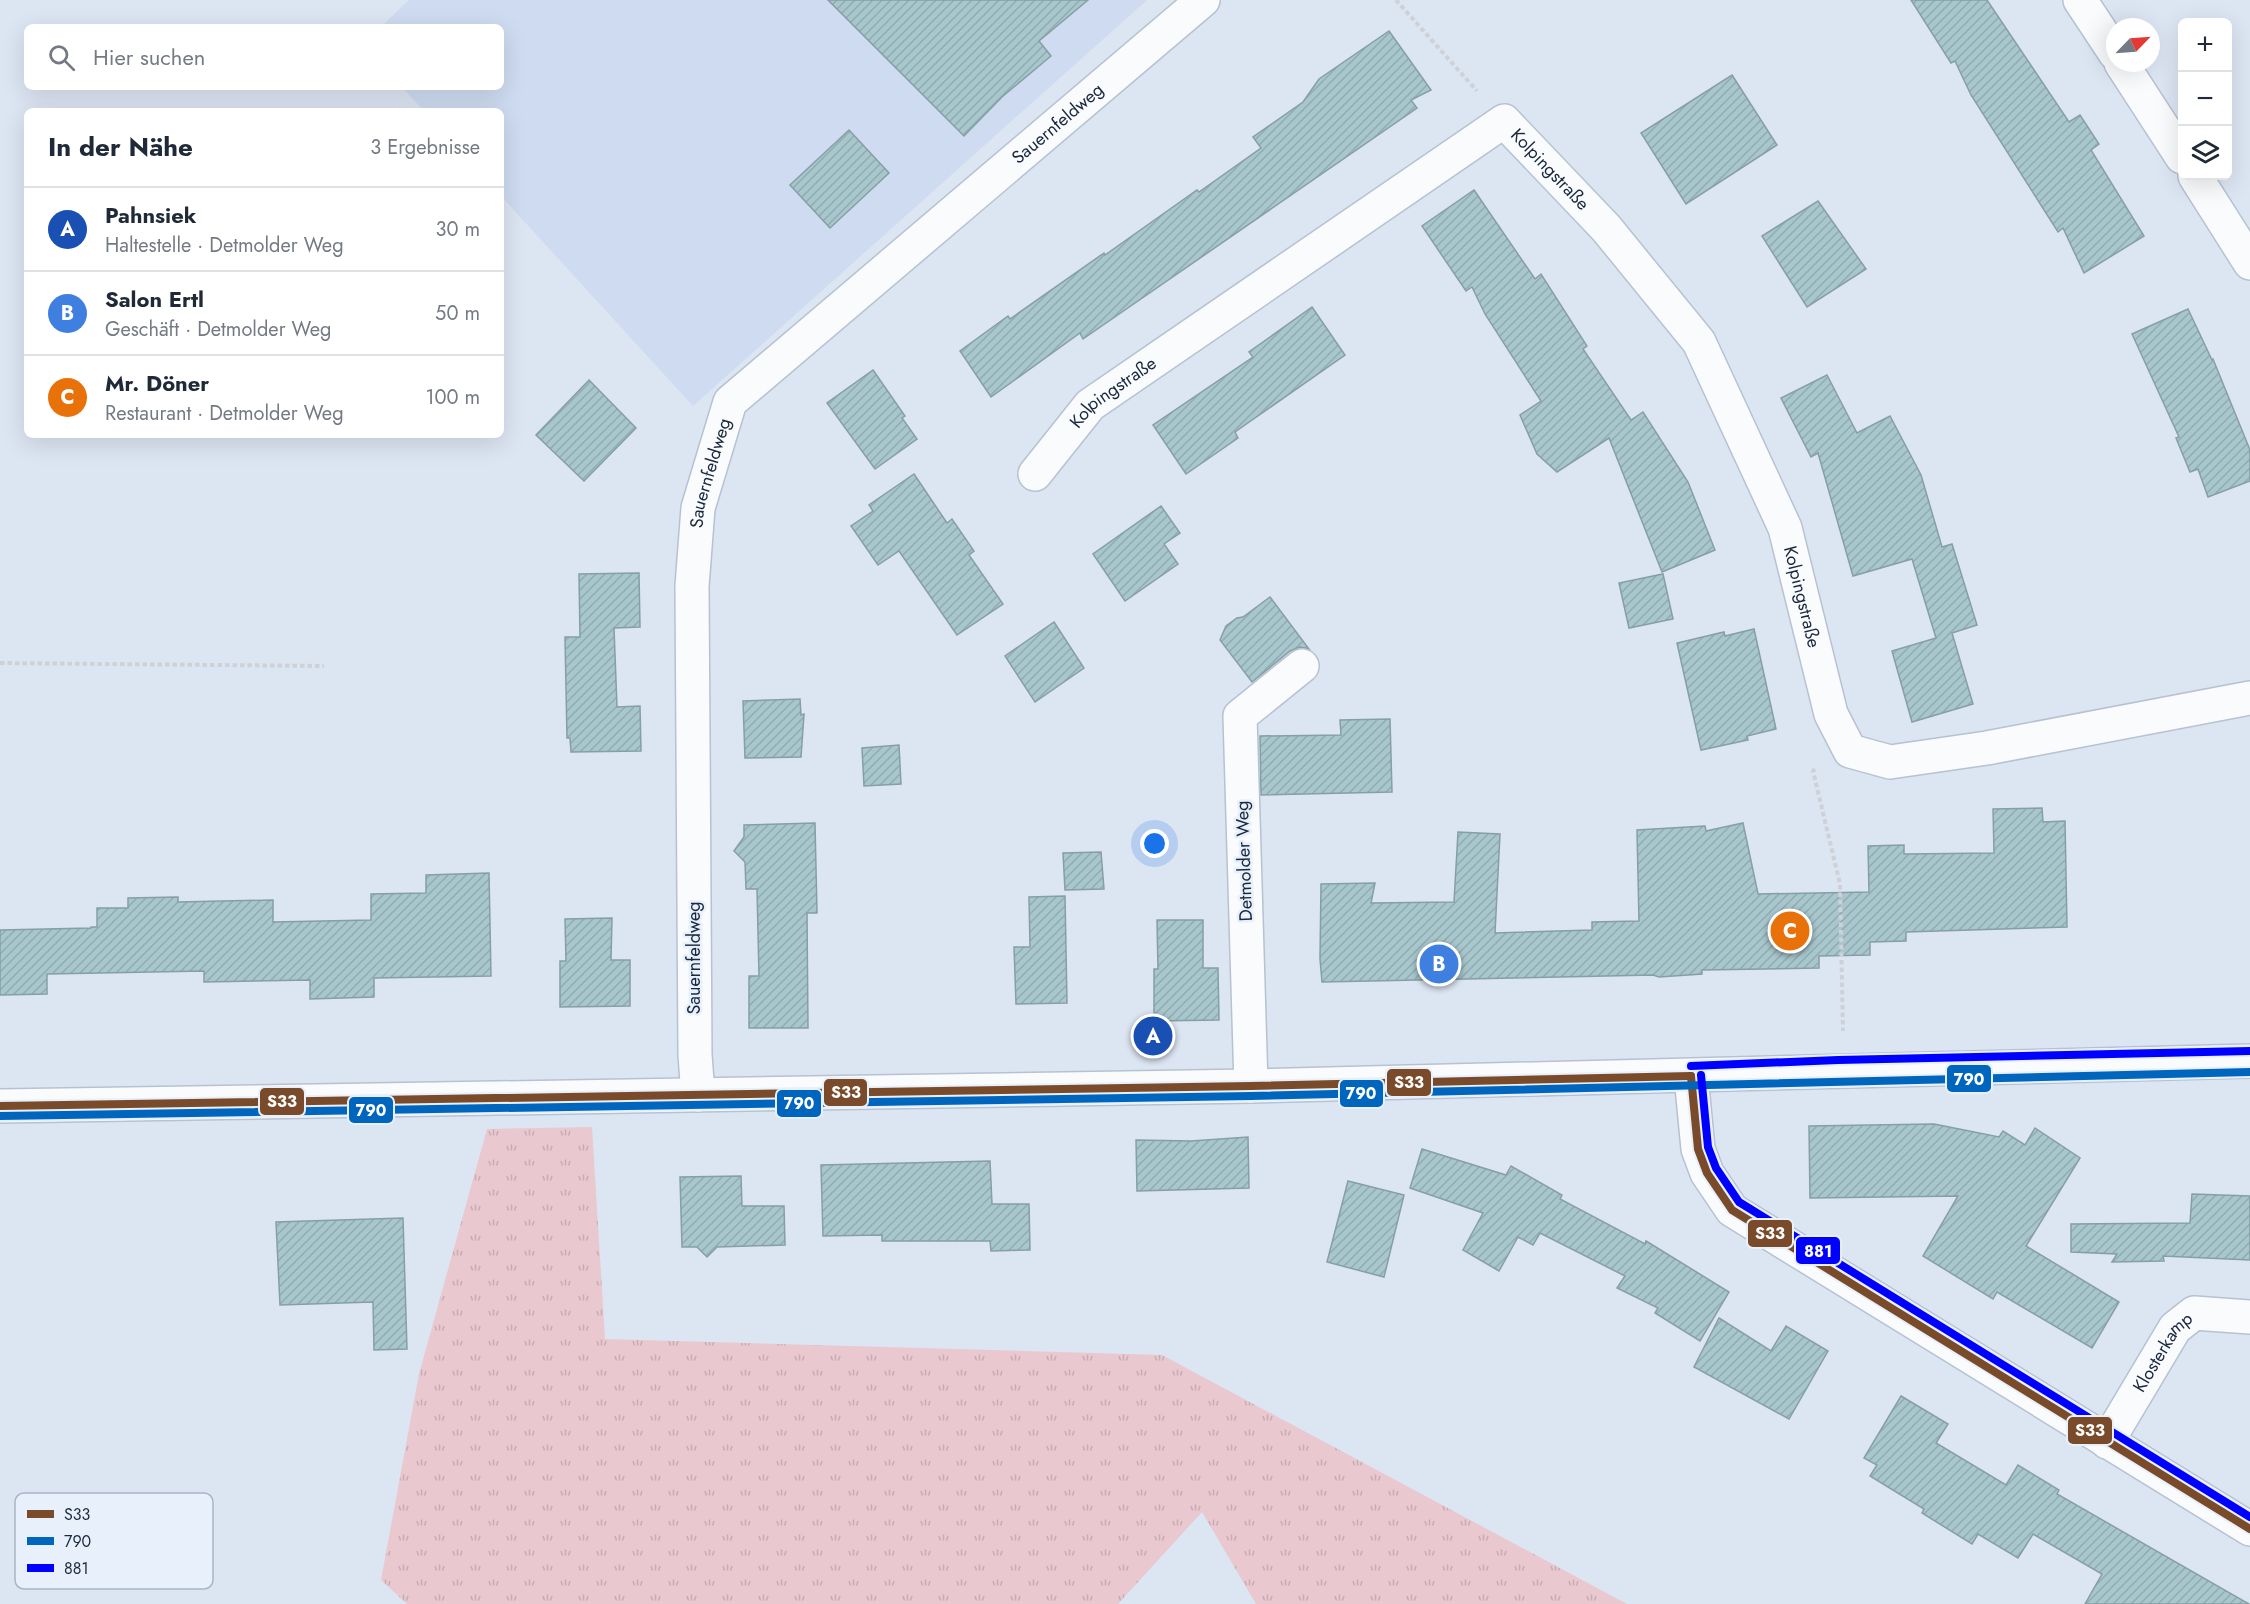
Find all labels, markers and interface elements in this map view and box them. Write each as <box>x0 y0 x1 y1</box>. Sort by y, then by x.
north arrow <box>2106 18 2160 72</box>
map controls <box>2178 18 2232 180</box>
button: + <box>2178 18 2232 72</box>
search box <box>24 24 504 90</box>
icon: search <box>45 41 78 74</box>
text: Hier suchen <box>93 41 205 73</box>
button: − <box>2178 72 2232 126</box>
street label: Sauernfeldweg <box>1006 77 1109 170</box>
street label: Kolpingstraße <box>1505 123 1595 216</box>
button: layers <box>2178 126 2232 180</box>
text: In der Nähe <box>48 128 193 166</box>
text: 3 Ergebnisse <box>370 133 480 162</box>
text: Pahnsiek <box>105 199 196 231</box>
text: A <box>60 215 75 244</box>
text: 30 m <box>435 215 480 244</box>
text: Haltestelle · Detmolder Weg <box>105 231 344 260</box>
text: Salon Ertl <box>105 283 204 315</box>
text: B <box>61 299 74 328</box>
text: 50 m <box>435 299 480 328</box>
text: Geschäft · Detmolder Weg <box>105 315 331 344</box>
street label: Kolpingstraße <box>1063 350 1162 434</box>
text: Mr. Döner <box>105 367 209 399</box>
text: C <box>60 383 75 412</box>
text: 100 m <box>425 383 480 412</box>
text: Restaurant · Detmolder Weg <box>105 399 344 428</box>
street label: Sauernfeldweg <box>684 415 737 529</box>
street label: Kolpingstraße <box>1777 543 1827 650</box>
street label: Detmolder Weg <box>1229 800 1259 922</box>
your location <box>1140 829 1169 858</box>
street label: Sauernfeldweg <box>681 901 707 1015</box>
pin: C <box>1770 908 1810 954</box>
pin: B <box>1420 942 1458 986</box>
pin: A <box>1134 1014 1172 1058</box>
line badge: 790 <box>1946 1064 1992 1093</box>
line badge: S33 <box>1386 1068 1432 1097</box>
text: 790 <box>1954 1068 1984 1091</box>
text: S33 <box>1394 1071 1424 1094</box>
line badge: S33 <box>823 1078 868 1107</box>
line badge: 790 <box>1339 1079 1384 1108</box>
text: S33 <box>831 1081 861 1104</box>
text: 790 <box>1346 1082 1376 1105</box>
line badge: S33 <box>259 1087 305 1116</box>
line badge: 790 <box>776 1089 822 1118</box>
text: S33 <box>267 1090 297 1113</box>
text: 790 <box>784 1092 814 1115</box>
line badge: 790 <box>348 1096 394 1124</box>
text: 790 <box>356 1099 386 1122</box>
line badge: S33 <box>1747 1219 1793 1248</box>
text: S33 <box>1755 1222 1785 1245</box>
line badge: 881 <box>1795 1236 1841 1265</box>
text: 881 <box>1804 1240 1832 1263</box>
street label: Klosterkamp <box>2127 1306 2198 1397</box>
line badge: S33 <box>2067 1416 2113 1445</box>
text: S33 <box>2075 1419 2105 1442</box>
legend <box>15 1493 213 1589</box>
text: S33 <box>64 1503 91 1526</box>
text: 790 <box>64 1530 91 1553</box>
text: 881 <box>64 1557 89 1580</box>

